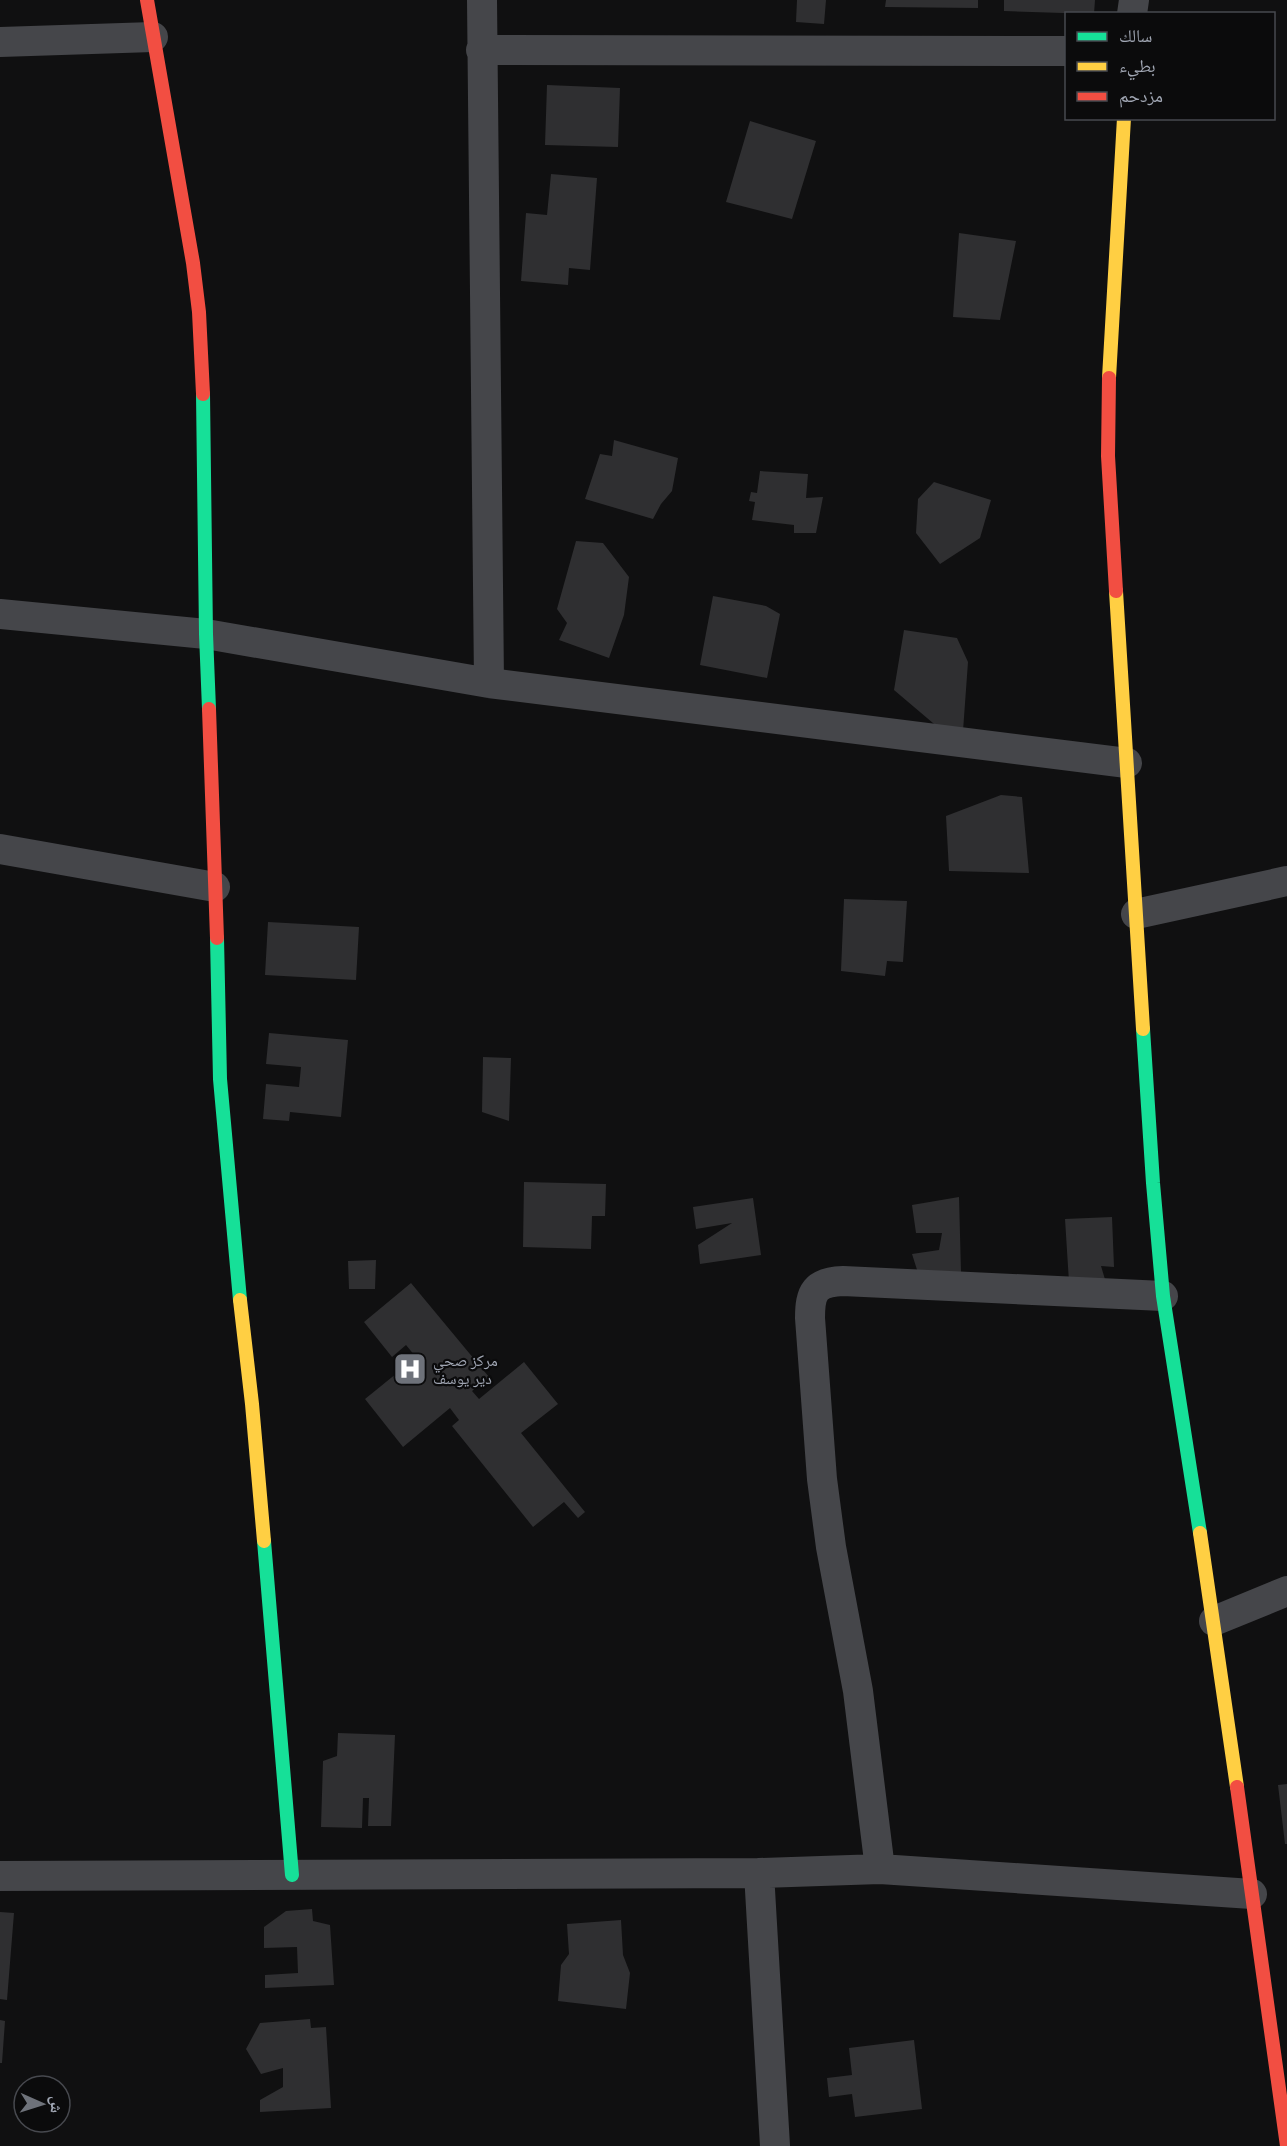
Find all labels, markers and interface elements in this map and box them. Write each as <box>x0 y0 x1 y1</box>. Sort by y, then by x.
legend <box>1065 12 1275 120</box>
text: سالك <box>1119 23 1152 48</box>
text: بطيء <box>1119 53 1156 81</box>
text: مزدحم <box>1119 83 1163 108</box>
place label: مركز صحي دير يوسف <box>433 1349 498 1389</box>
hospital icon: مركز صحي دير يوسف <box>392 1351 428 1387</box>
north arrow <box>12 2074 72 2134</box>
text: ش <box>46 2096 68 2114</box>

